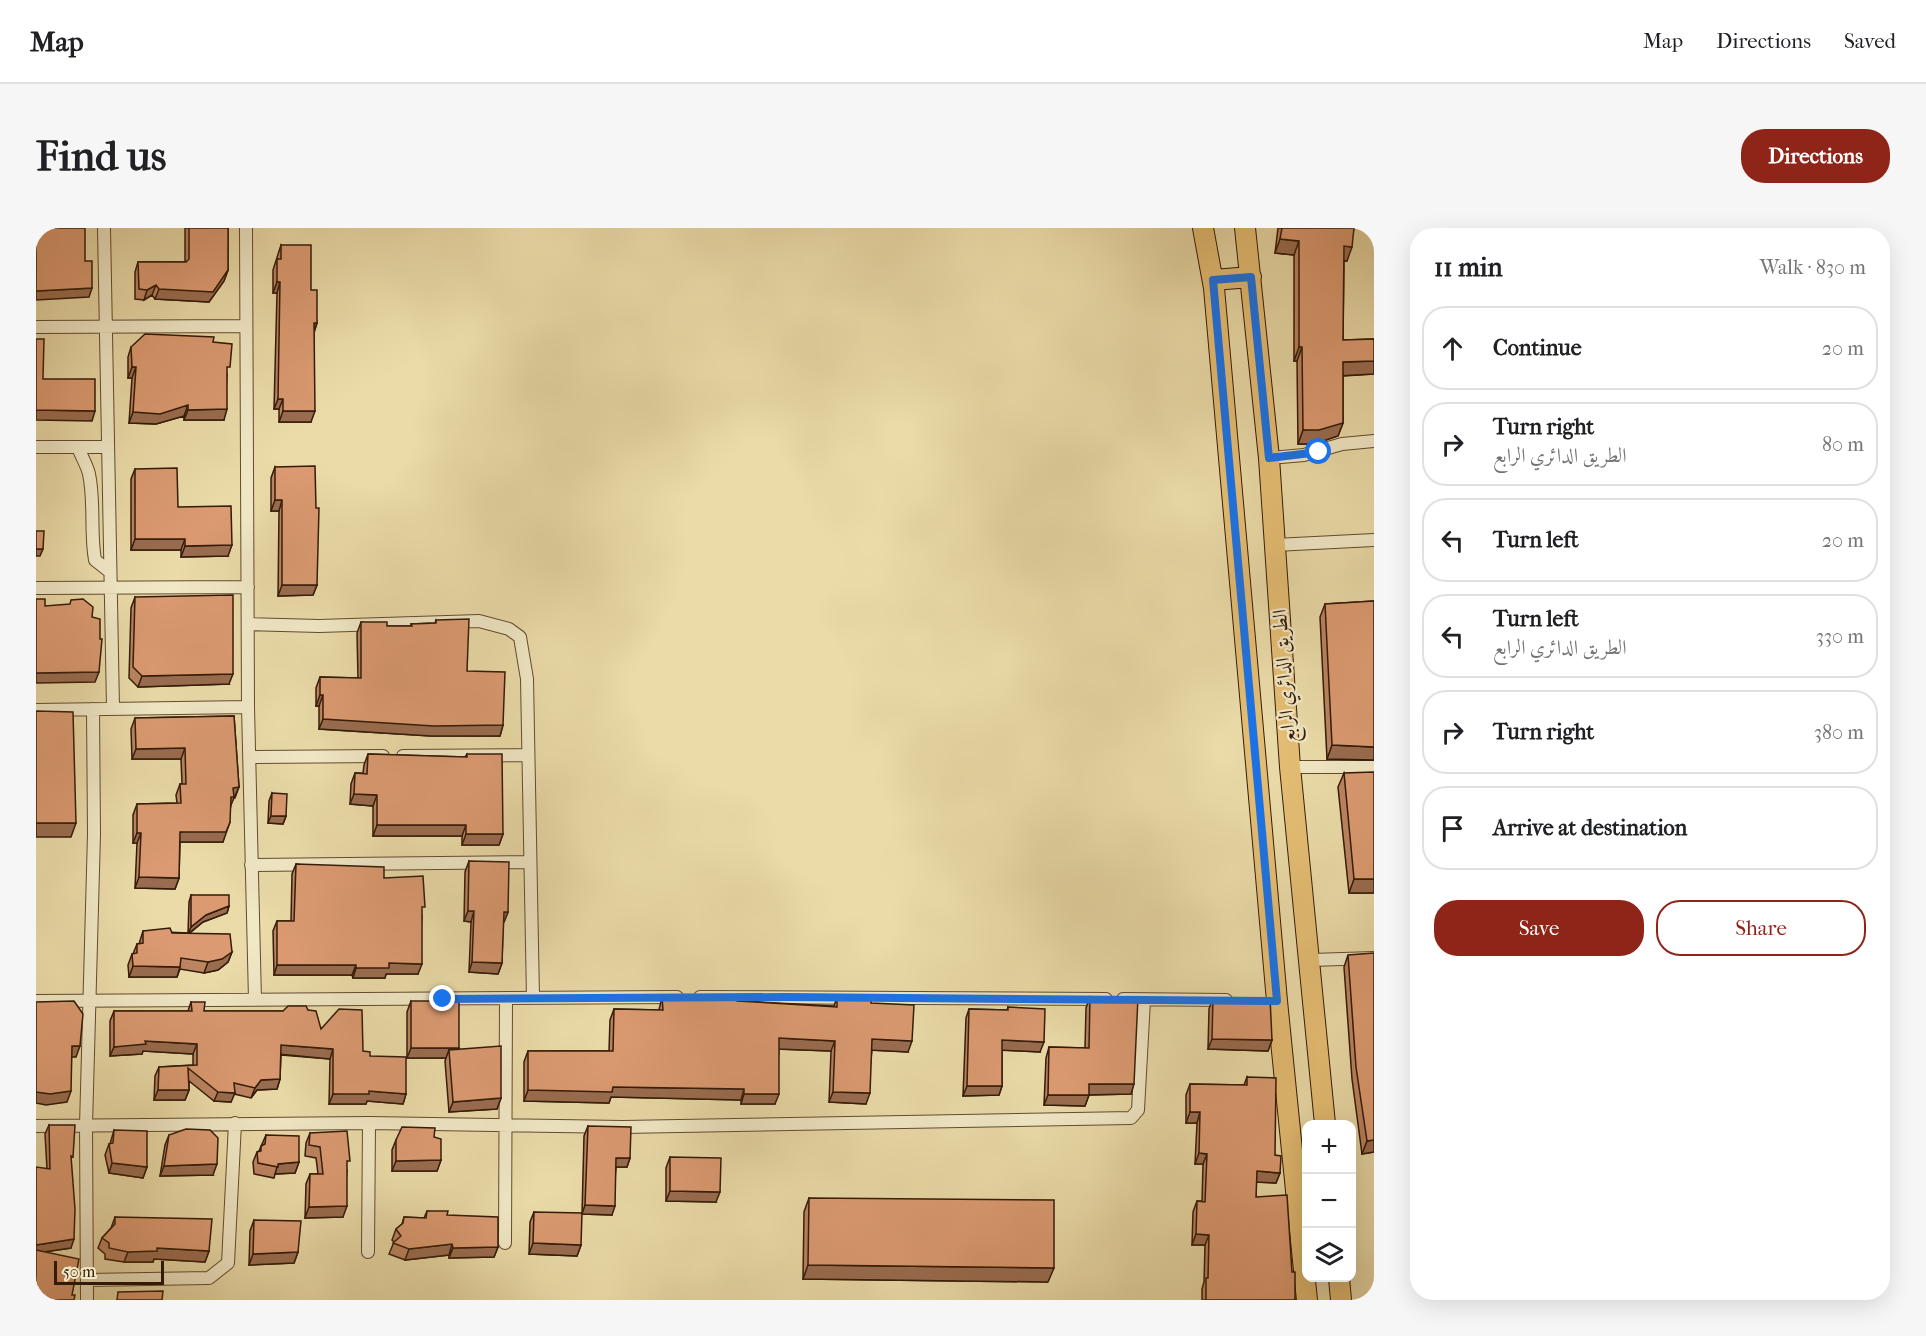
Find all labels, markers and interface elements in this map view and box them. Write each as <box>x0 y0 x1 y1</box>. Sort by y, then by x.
text: Map <box>30 25 84 58</box>
text: Map <box>1643 29 1683 53</box>
text: Directions <box>1716 29 1811 53</box>
text: Saved <box>1844 29 1896 53</box>
button: Directions <box>1741 129 1890 183</box>
text: Find us <box>36 132 166 181</box>
text: 11 min <box>1434 252 1503 283</box>
text: Walk · 830 m <box>1760 256 1866 279</box>
icon: ahead <box>1436 332 1469 365</box>
text: Continue <box>1493 335 1582 361</box>
text: 20 m <box>1822 337 1864 360</box>
text: Turn right <box>1493 414 1594 440</box>
icon: right <box>1436 428 1469 461</box>
text: 80 m <box>1822 433 1864 456</box>
route start <box>1305 438 1331 464</box>
text: الطريق الدائري الرابع <box>1493 444 1627 467</box>
icon: left <box>1436 524 1469 557</box>
text: Turn left <box>1493 527 1579 553</box>
text: 20 m <box>1822 529 1864 552</box>
text: Turn left <box>1493 606 1579 632</box>
street label: الطريق الدائري الرابع <box>1268 608 1306 743</box>
icon: left <box>1436 620 1469 653</box>
text: 330 m <box>1816 625 1864 648</box>
text: الطريق الدائري الرابع <box>1493 636 1627 659</box>
icon: right <box>1436 716 1469 749</box>
text: Turn right <box>1493 719 1594 745</box>
text: 380 m <box>1814 721 1864 744</box>
icon: arrive <box>1436 812 1469 845</box>
text: Arrive at destination <box>1493 815 1687 841</box>
button: Save <box>1434 900 1644 956</box>
button: Share <box>1656 900 1866 956</box>
route end <box>429 985 455 1011</box>
map controls <box>1302 1120 1356 1282</box>
button: + <box>1302 1120 1356 1174</box>
button: − <box>1302 1174 1356 1228</box>
button: layers <box>1302 1228 1356 1282</box>
scale bar <box>54 1258 164 1286</box>
text: 50 m <box>63 1262 95 1281</box>

